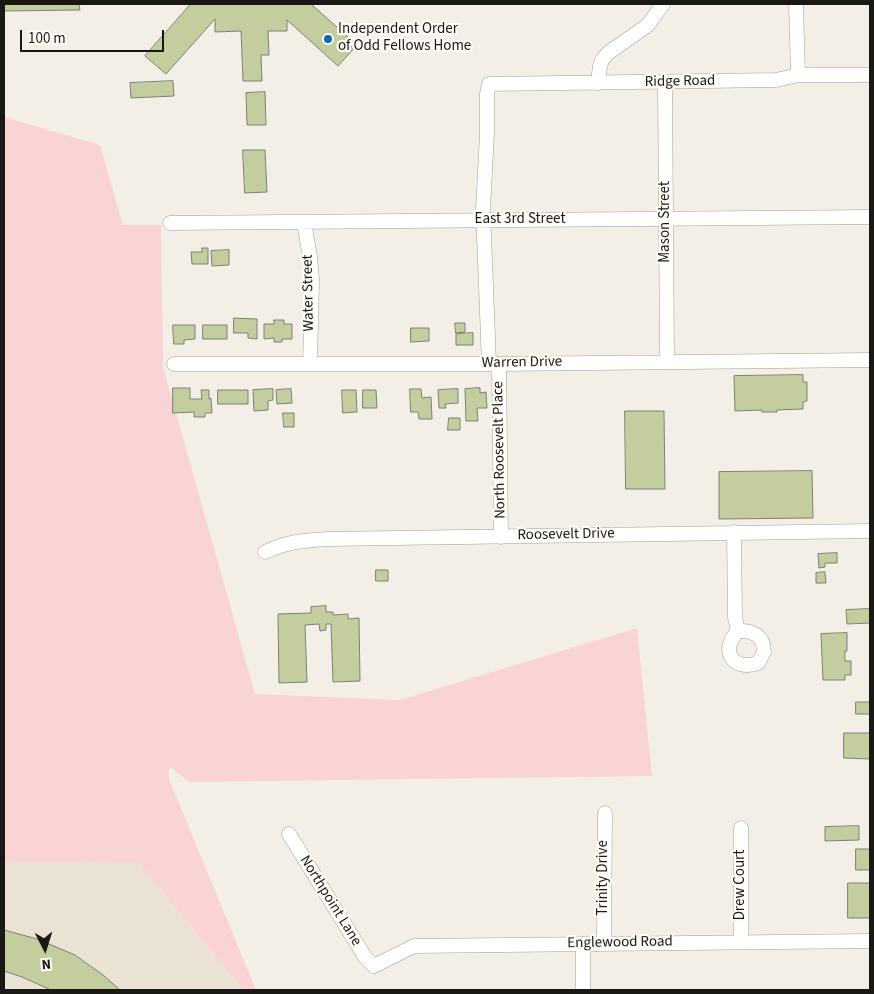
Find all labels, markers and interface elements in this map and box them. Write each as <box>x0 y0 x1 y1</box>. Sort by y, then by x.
scale bar <box>22 20 166 52</box>
place label: Independent Order of Odd Fellows Home <box>338 21 471 56</box>
text: 100 m <box>28 28 66 49</box>
marker: Independent Order of Odd Fellows Home <box>322 33 334 45</box>
street label: Ridge Road <box>645 72 715 92</box>
street label: Mason Street <box>657 181 675 263</box>
street label: East 3rd Street <box>475 211 565 229</box>
street label: Water Street <box>299 254 319 332</box>
street label: Warren Drive <box>482 353 562 373</box>
street label: North Roosevelt Place <box>490 381 510 519</box>
street label: Roosevelt Drive <box>517 525 615 545</box>
street label: Trinity Drive <box>595 840 613 916</box>
street label: Drew Court <box>732 850 750 920</box>
street label: Northpoint Lane <box>295 852 365 950</box>
north arrow <box>20 924 70 974</box>
street label: Englewood Road <box>567 933 673 953</box>
text: N <box>41 954 52 974</box>

